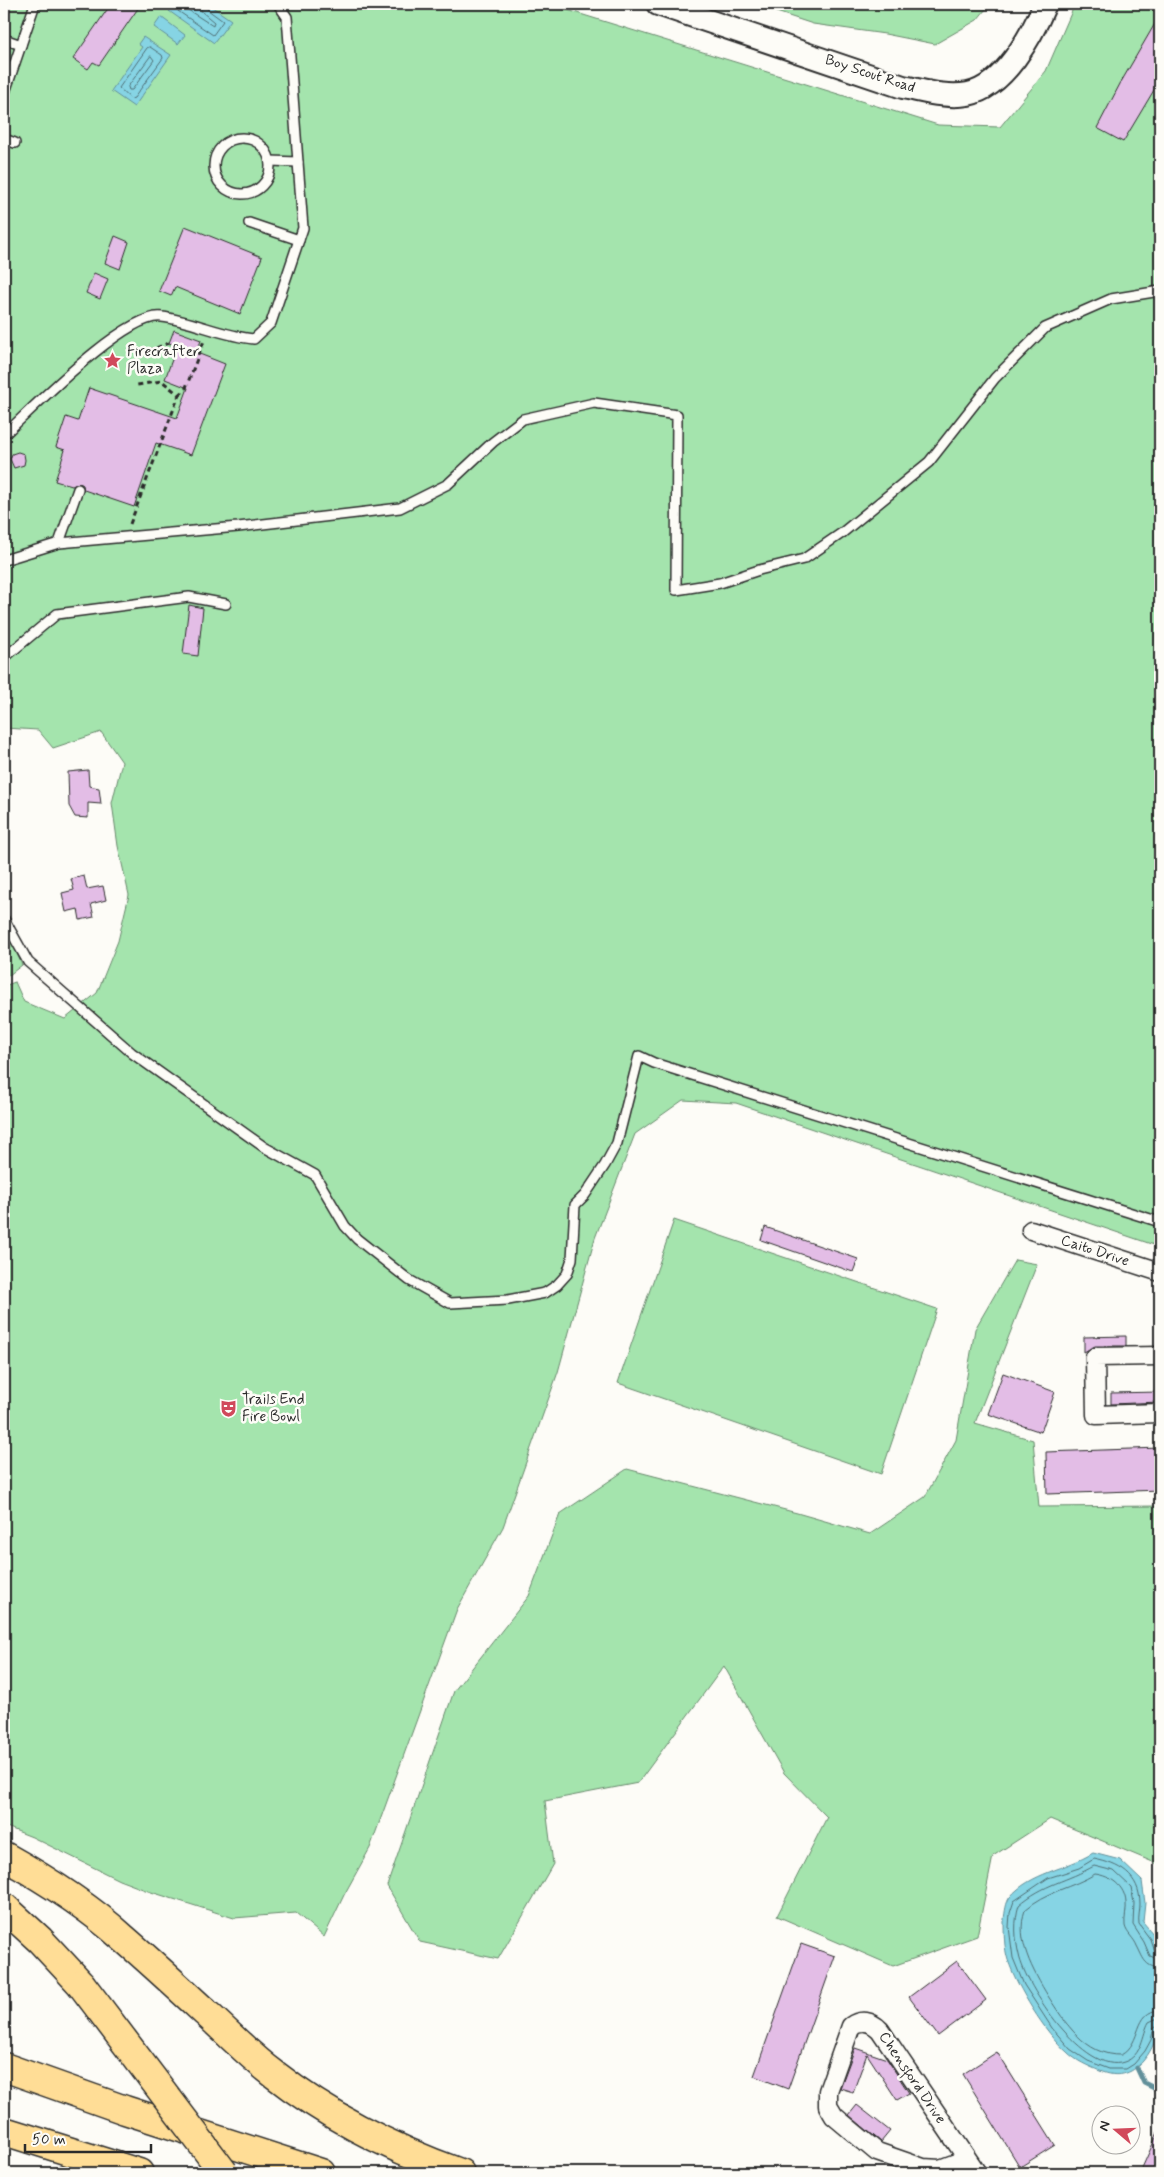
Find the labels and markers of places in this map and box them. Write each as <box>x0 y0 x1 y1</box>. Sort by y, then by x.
place label: Firecrafter Plaza <box>127 342 199 379</box>
place icon: Firecrafter Plaza <box>103 351 123 371</box>
place label: Trails End Fire Bowl <box>242 1390 305 1427</box>
theatre icon: Trails End Fire Bowl <box>218 1399 238 1419</box>

